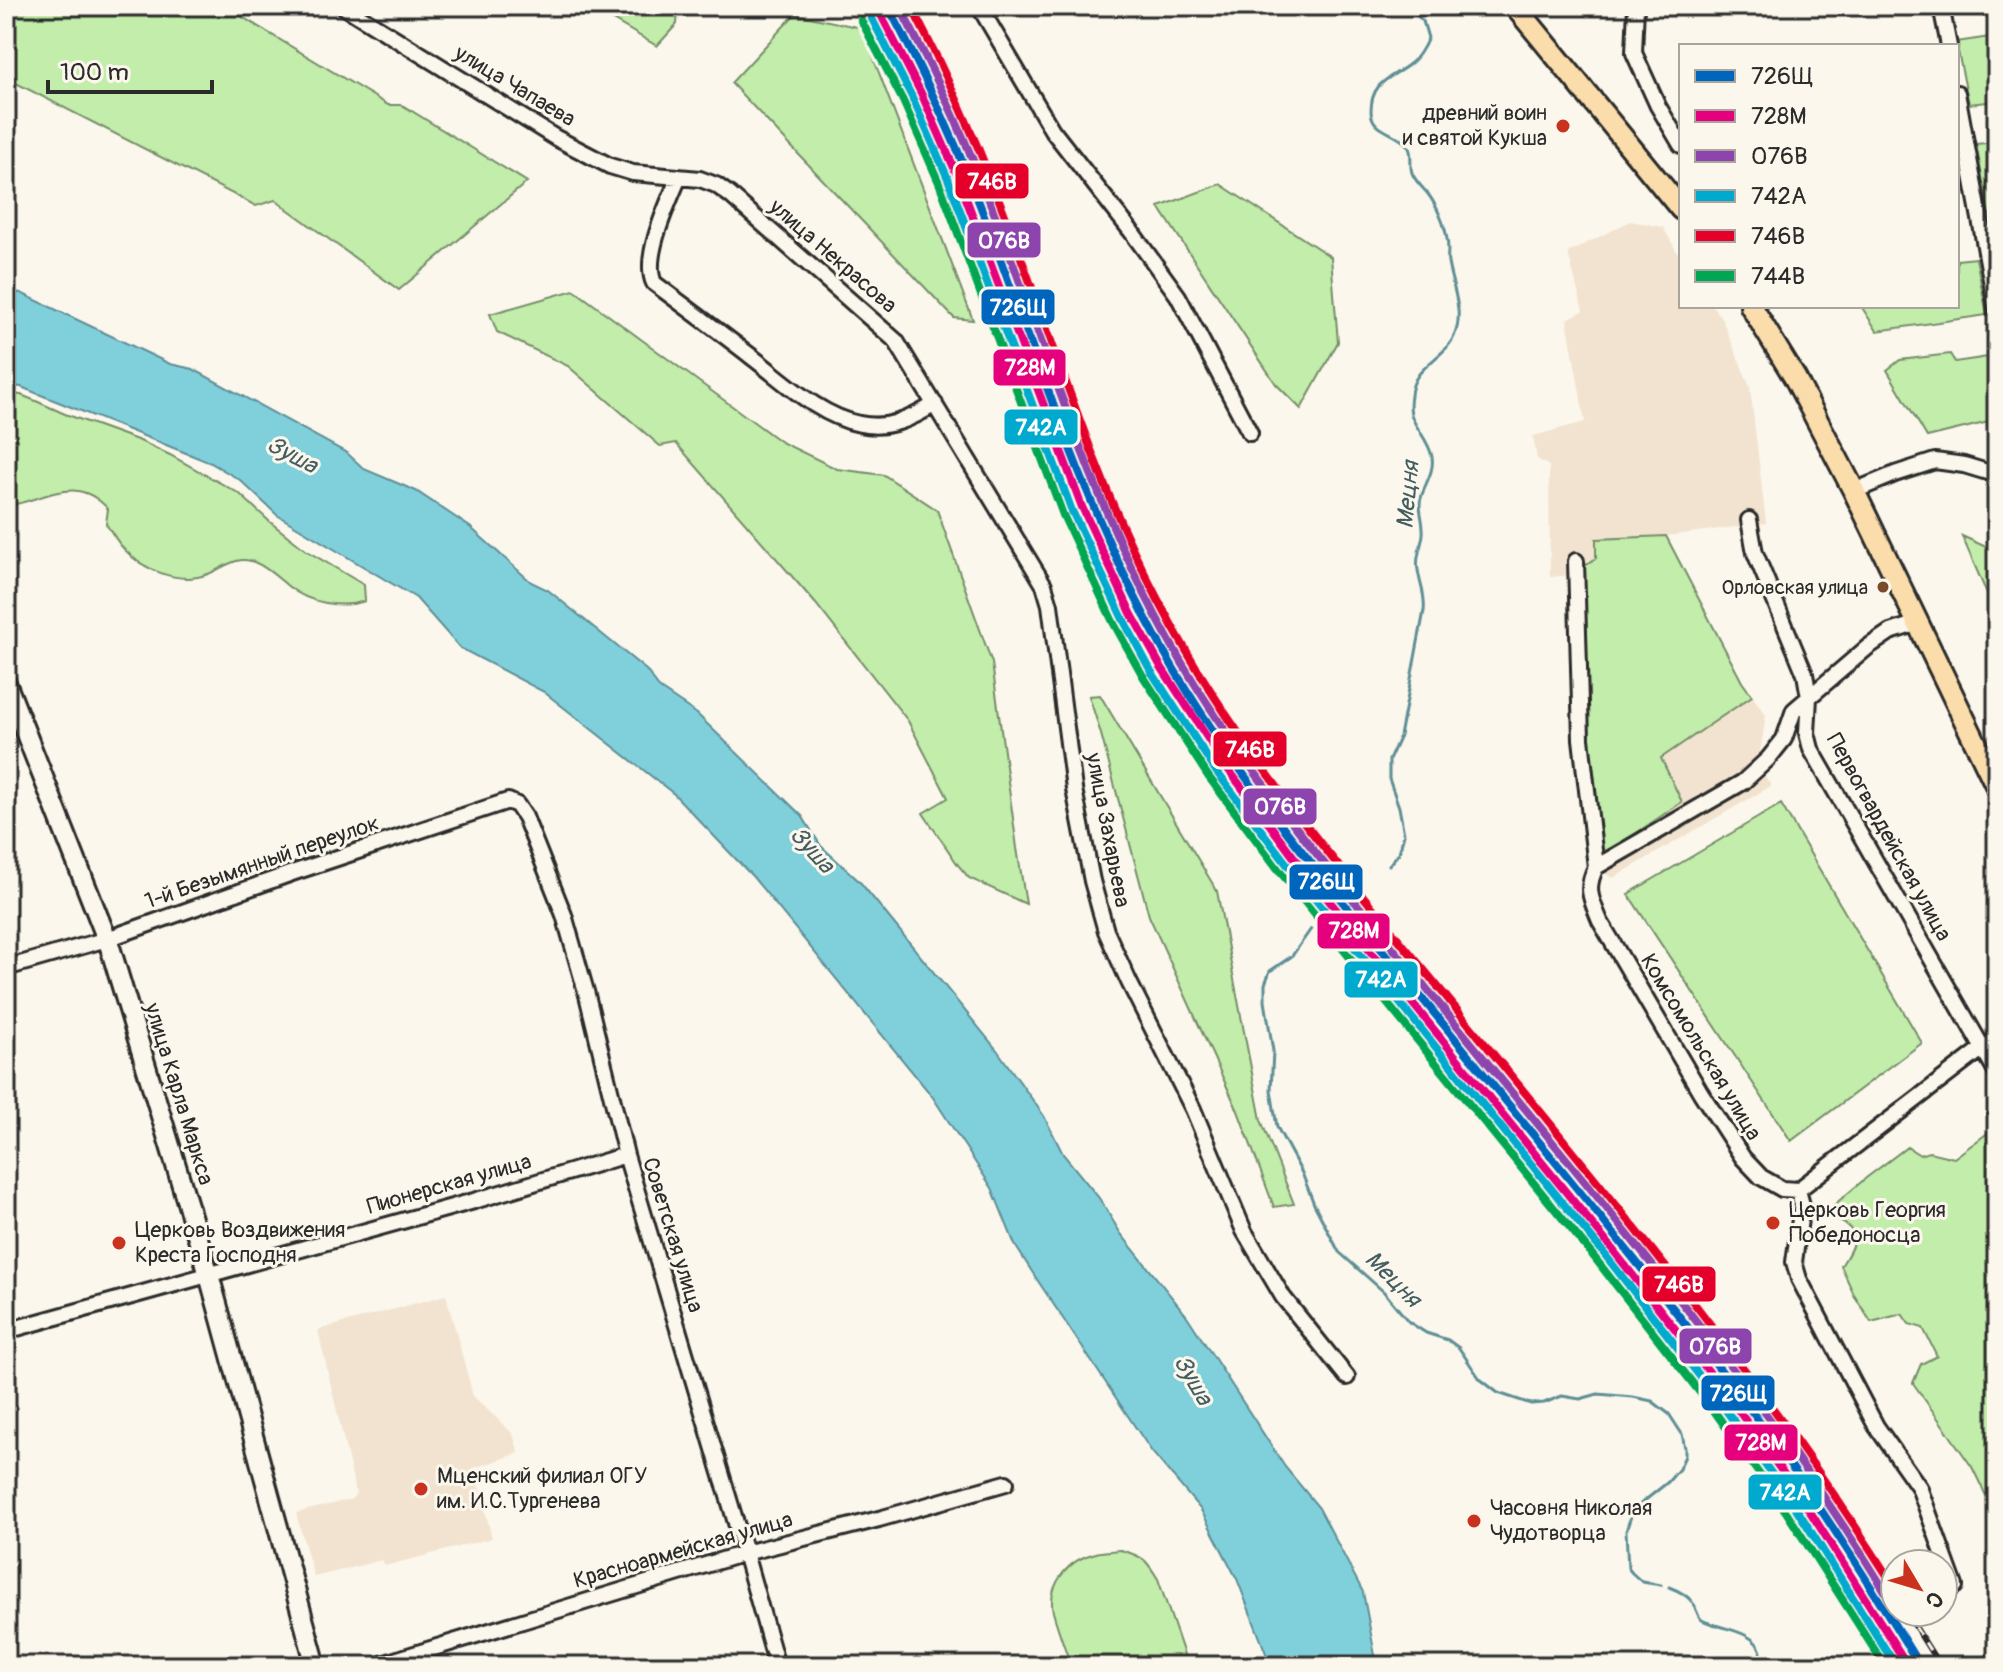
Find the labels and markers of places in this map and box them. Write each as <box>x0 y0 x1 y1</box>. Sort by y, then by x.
place label: древний воин и святой Кукша <box>1403 99 1547 152</box>
marker: древний воин и святой Кукша <box>1554 117 1572 135</box>
place label: Орловская улица <box>1721 575 1868 600</box>
marker: Орловская улица <box>1875 579 1891 595</box>
place label: Церковь Георгия Победоносца <box>1789 1196 1946 1249</box>
marker: Церковь Георгия Победоносца <box>1764 1214 1782 1232</box>
place label: Церковь Воздвижения Креста Господня <box>135 1216 345 1269</box>
marker: Церковь Воздвижения Креста Господня <box>110 1234 128 1252</box>
place label: Мценский филиал ОГУ им. И.С.Тургенева <box>437 1462 647 1515</box>
marker: Мценский филиал ОГУ им. И.С.Тургенева <box>412 1480 430 1498</box>
place label: Часовня Николая Чудотворца <box>1490 1494 1652 1547</box>
marker: Часовня Николая Чудотворца <box>1465 1512 1483 1530</box>

